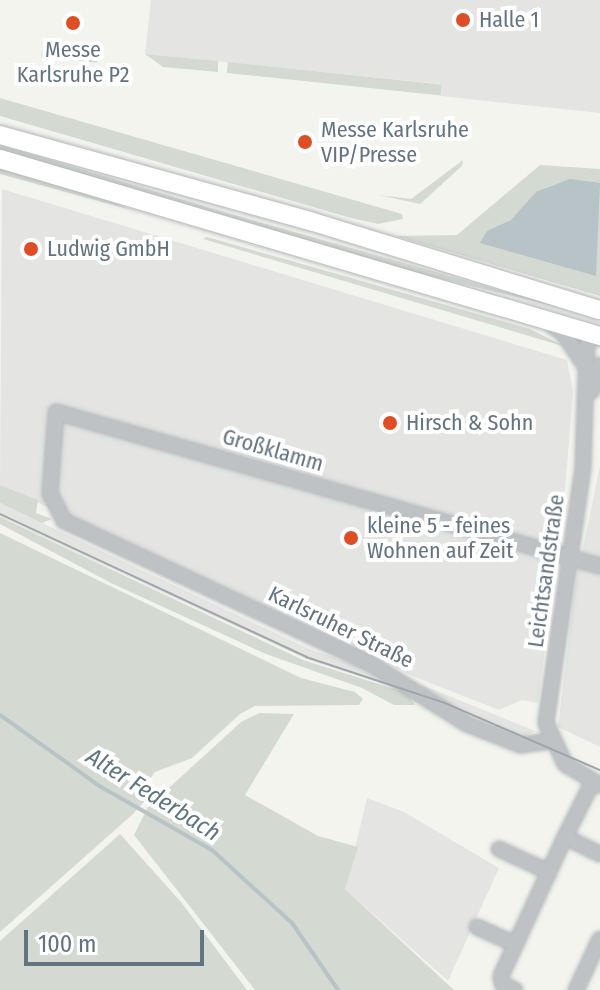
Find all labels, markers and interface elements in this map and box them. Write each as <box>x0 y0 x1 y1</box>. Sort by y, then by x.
place label: Halle 1 <box>479 7 539 33</box>
marker: Halle 1 <box>454 11 472 29</box>
marker: Messe Karlsruhe P2 <box>64 14 82 32</box>
place label: Messe Karlsruhe P2 <box>17 36 129 88</box>
place label: Messe Karlsruhe VIP/Presse <box>321 116 469 168</box>
marker: Messe Karlsruhe VIP/Presse <box>296 133 314 151</box>
place label: Ludwig GmbH <box>47 236 170 262</box>
marker: Ludwig GmbH <box>22 240 40 258</box>
place label: Hirsch & Sohn <box>406 410 533 436</box>
marker: Hirsch & Sohn <box>381 414 399 432</box>
street label: Großklamm <box>220 423 326 477</box>
street label: Leichtsandstraße <box>522 493 570 649</box>
place label: kleine 5 - feines Wohnen auf Zeit <box>367 512 513 564</box>
marker: kleine 5 - feines Wohnen auf Zeit <box>342 529 360 547</box>
street label: Karlsruher Straße <box>264 580 418 674</box>
water label: Alter Federbach <box>81 742 225 848</box>
scale bar <box>28 914 208 964</box>
text: 100 m <box>38 930 96 958</box>

